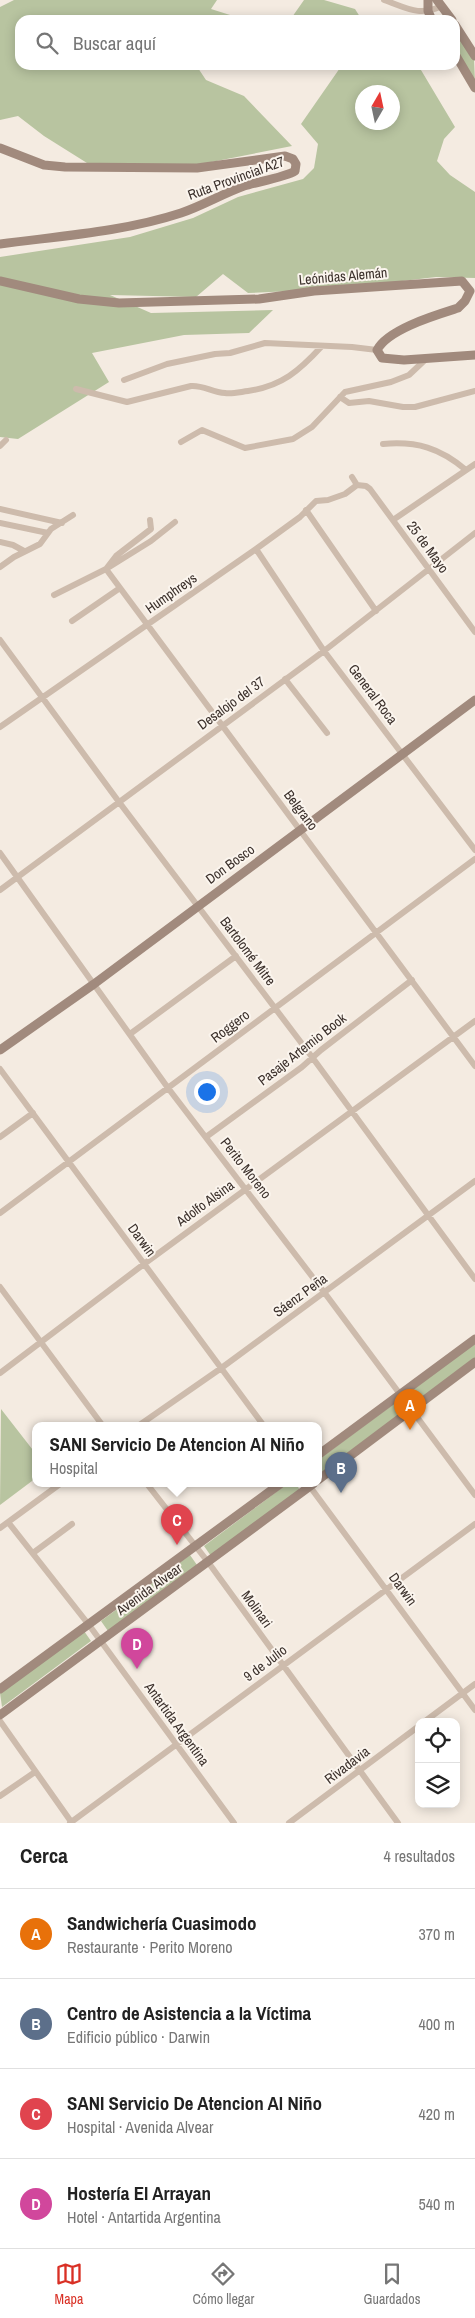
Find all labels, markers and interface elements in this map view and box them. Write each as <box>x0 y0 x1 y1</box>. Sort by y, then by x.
search box <box>15 15 460 70</box>
icon: search <box>33 29 61 57</box>
text: Buscar aquí <box>73 30 156 56</box>
north arrow <box>355 85 400 130</box>
street label: Ruta Provincial A27 <box>185 152 287 204</box>
street label: Leónidas Alemán <box>298 263 388 289</box>
street label: 25 de Mayo <box>403 517 453 577</box>
street label: Humphreys <box>142 569 200 617</box>
street label: General Roca <box>344 660 402 728</box>
street label: Desalojo del 37 <box>194 672 268 734</box>
street label: Belgrano <box>280 786 322 834</box>
street label: Don Bosco <box>202 840 258 888</box>
street label: Bartolomé Mitre <box>216 913 280 989</box>
street label: Roggero <box>207 1006 253 1046</box>
street label: Pasaje Artemio Book <box>254 1009 350 1089</box>
your location <box>194 1079 220 1105</box>
street label: Perito Moreno <box>217 1134 275 1202</box>
street label: Adolfo Alsina <box>172 1176 238 1231</box>
street label: Darwin <box>124 1220 160 1260</box>
street label: Sáenz Peña <box>269 1269 331 1321</box>
pin: A <box>394 1389 426 1430</box>
popup <box>32 1422 322 1487</box>
text: SANI Servicio De Atencion Al Niño <box>49 1431 305 1457</box>
pin: B <box>325 1452 357 1493</box>
text: Hospital <box>49 1457 98 1479</box>
pin: C <box>161 1504 193 1545</box>
street label: Avenida Alvear <box>112 1559 186 1620</box>
street label: Darwin <box>385 1569 421 1609</box>
street label: Molinari <box>238 1587 276 1631</box>
pin: D <box>121 1628 153 1669</box>
street label: 9 de Julio <box>240 1641 290 1685</box>
street label: Antartida Argentina <box>140 1678 214 1770</box>
map controls <box>415 1718 460 1808</box>
button: locate <box>415 1718 460 1763</box>
street label: Rivadavia <box>321 1742 374 1788</box>
button: layers <box>415 1763 460 1808</box>
text: Cerca <box>20 1841 68 1870</box>
text: 4 resultados <box>384 1845 455 1867</box>
text: Sandwichería Cuasimodo <box>67 1910 257 1936</box>
text: A <box>31 1923 41 1945</box>
text: 370 m <box>419 1923 455 1945</box>
text: Restaurante · Perito Moreno <box>67 1936 233 1958</box>
text: Centro de Asistencia a la Víctima <box>67 2000 311 2026</box>
text: B <box>31 2013 41 2035</box>
text: 400 m <box>419 2013 455 2035</box>
text: Edificio público · Darwin <box>67 2026 210 2048</box>
text: SANI Servicio De Atencion Al Niño <box>67 2090 322 2116</box>
text: C <box>31 2103 41 2125</box>
text: 420 m <box>419 2103 455 2125</box>
text: Hospital · Avenida Alvear <box>67 2116 213 2138</box>
text: Hostería El Arrayan <box>67 2180 211 2206</box>
text: D <box>31 2193 41 2215</box>
text: 540 m <box>419 2193 455 2215</box>
text: Hotel · Antartida Argentina <box>67 2206 221 2228</box>
tab: Mapa <box>55 2260 83 2308</box>
tab: Cómo llegar <box>193 2260 254 2308</box>
tab: Guardados <box>364 2260 420 2308</box>

